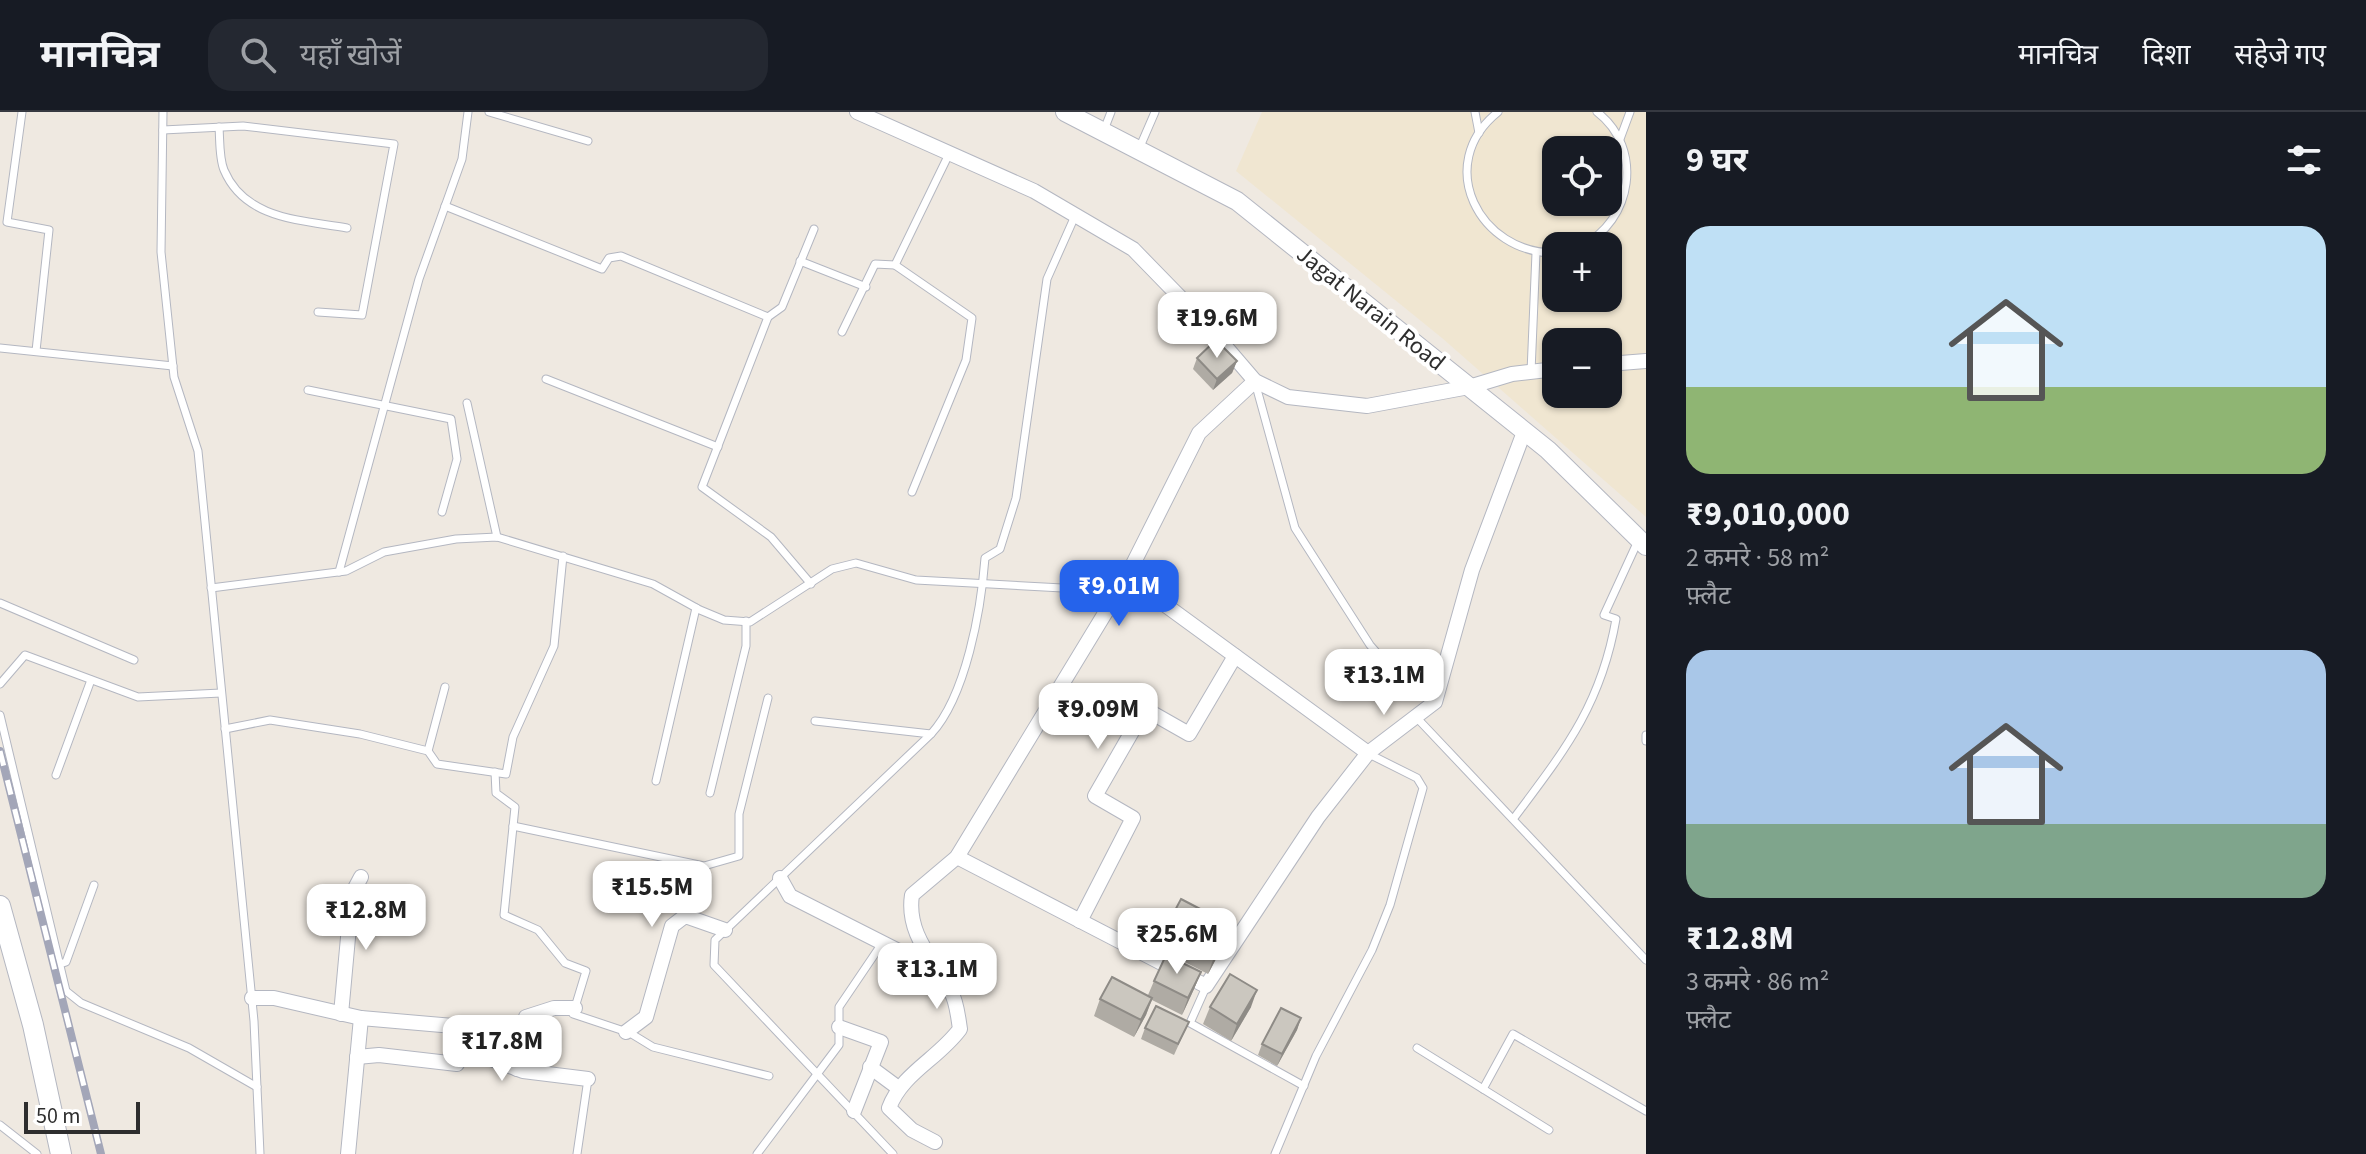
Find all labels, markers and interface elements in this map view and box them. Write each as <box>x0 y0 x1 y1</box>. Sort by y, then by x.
search box <box>208 19 768 91</box>
text: मानचित्र <box>40 28 160 82</box>
icon: search <box>236 33 280 77</box>
text: यहाँ खोजें <box>300 34 401 77</box>
text: मानचित्र <box>2018 35 2098 75</box>
text: दिशा <box>2142 35 2191 75</box>
text: सहेजे गए <box>2235 35 2326 75</box>
map controls <box>1542 136 1622 408</box>
button: locate <box>1542 136 1622 216</box>
text: 9 घर <box>1686 136 1748 185</box>
icon: filters <box>2282 138 2326 182</box>
button: + <box>1542 232 1622 312</box>
street label: Jagat Narain Road <box>1289 237 1453 380</box>
icon: home <box>1934 278 2078 422</box>
pin: ₹19.6M <box>1152 292 1282 360</box>
text: ₹19.6M <box>1176 299 1258 336</box>
button: − <box>1542 328 1622 408</box>
text: ₹9,010,000 <box>1686 490 1850 539</box>
text: 2 कमरे · 58 m² <box>1686 539 1829 576</box>
pin: ₹9.01M <box>1054 560 1184 628</box>
text: ₹9.01M <box>1078 567 1160 604</box>
text: फ़्लैट <box>1686 577 1731 614</box>
pin: ₹13.1M <box>1319 649 1449 717</box>
text: ₹13.1M <box>1343 656 1425 693</box>
pin: ₹9.09M <box>1033 683 1163 751</box>
text: ₹9.09M <box>1057 690 1139 727</box>
icon: home <box>1934 702 2078 846</box>
pin: ₹15.5M <box>587 861 717 929</box>
text: ₹15.5M <box>611 868 693 905</box>
pin: ₹12.8M <box>301 884 431 952</box>
text: ₹12.8M <box>325 891 407 928</box>
pin: ₹25.6M <box>1112 908 1242 976</box>
text: ₹12.8M <box>1686 914 1794 963</box>
text: ₹25.6M <box>1136 915 1218 952</box>
pin: ₹13.1M <box>872 943 1002 1011</box>
text: ₹13.1M <box>896 950 978 987</box>
text: 3 कमरे · 86 m² <box>1686 963 1829 1000</box>
text: फ़्लैट <box>1686 1001 1731 1038</box>
pin: ₹17.8M <box>437 1015 567 1083</box>
text: ₹17.8M <box>461 1022 543 1059</box>
scale bar <box>24 1098 140 1134</box>
text: 50 m <box>36 1100 81 1132</box>

